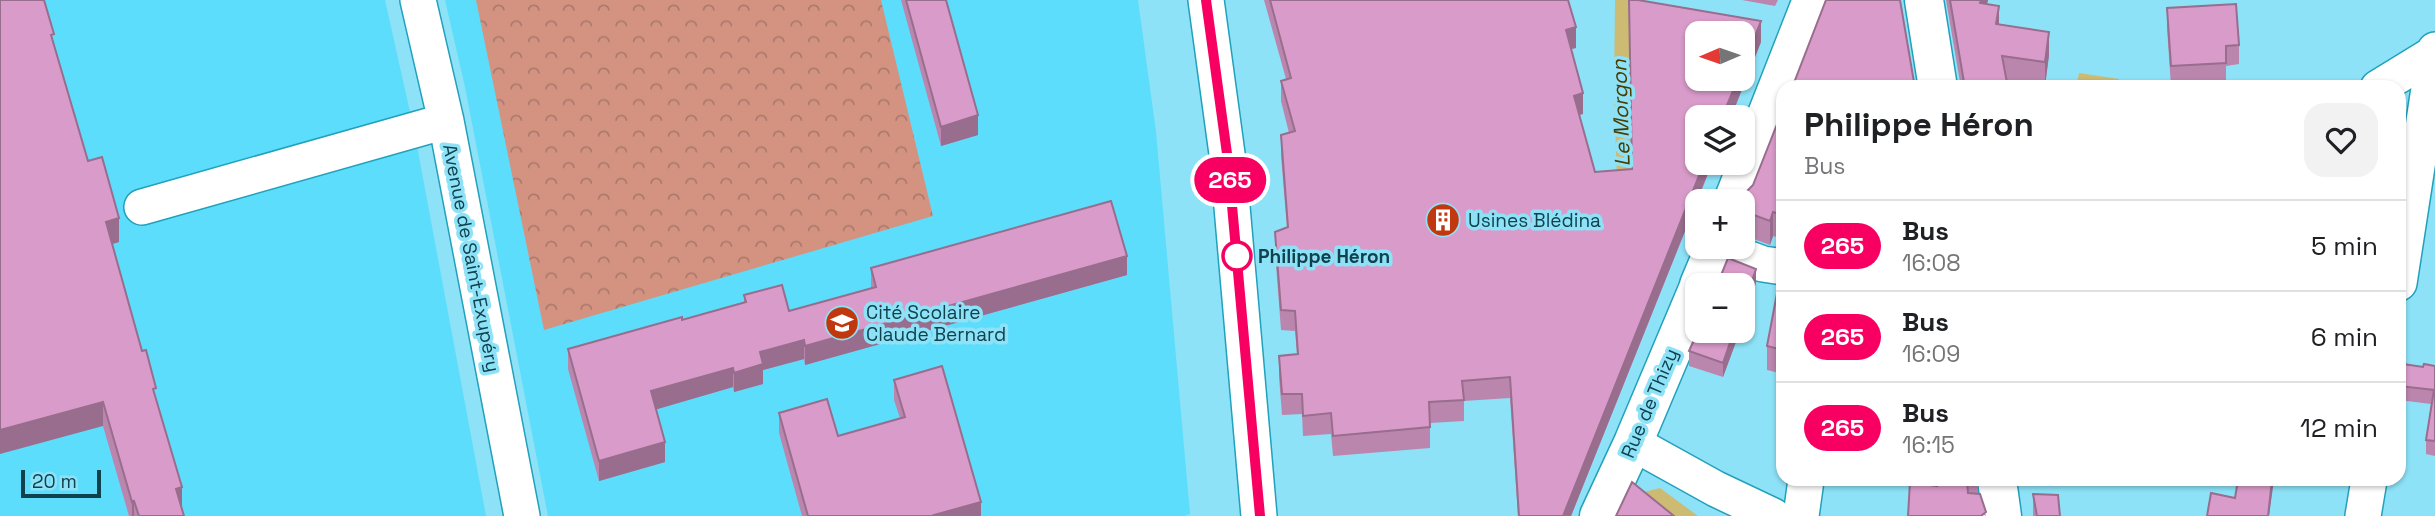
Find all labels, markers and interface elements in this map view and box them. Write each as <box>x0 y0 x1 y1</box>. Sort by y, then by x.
north arrow <box>1685 21 1755 91</box>
map controls <box>1685 21 1755 343</box>
water label: Le Morgon <box>1605 58 1636 167</box>
button: heart <box>2304 103 2378 177</box>
text: Philippe Héron <box>1804 104 2034 146</box>
button: layers <box>1685 105 1755 175</box>
street label: Avenue de Saint-Exupéry <box>437 142 506 374</box>
text: Bus <box>1804 151 1845 181</box>
line badge: 265 <box>1190 157 1270 203</box>
text: 265 <box>1208 164 1252 195</box>
button: + <box>1685 189 1755 259</box>
building icon: Usines Blédina <box>1424 201 1462 239</box>
place label: Usines Blédina <box>1468 208 1601 233</box>
text: Bus <box>1902 214 1949 248</box>
text: 5 min <box>2311 229 2378 263</box>
text: 265 <box>1821 230 1864 261</box>
marker: Philippe Héron <box>1222 241 1252 271</box>
place label: Philippe Héron <box>1258 244 1390 269</box>
text: 16:08 <box>1902 248 1961 278</box>
button: − <box>1685 273 1755 343</box>
place label: Cité Scolaire Claude Bernard <box>866 300 1006 347</box>
school or university icon: Cité Scolaire Claude Bernard <box>823 304 861 342</box>
text: Bus <box>1902 305 1949 339</box>
text: 6 min <box>2311 320 2378 354</box>
text: 265 <box>1821 321 1864 352</box>
text: 16:09 <box>1902 339 1960 369</box>
street label: Rue de Thizy <box>1615 345 1684 462</box>
text: Bus <box>1902 396 1949 430</box>
text: 12 min <box>2300 411 2378 445</box>
text: 265 <box>1821 412 1864 443</box>
text: 16:15 <box>1902 430 1955 460</box>
scale bar <box>21 467 102 499</box>
text: 20 m <box>32 469 77 494</box>

